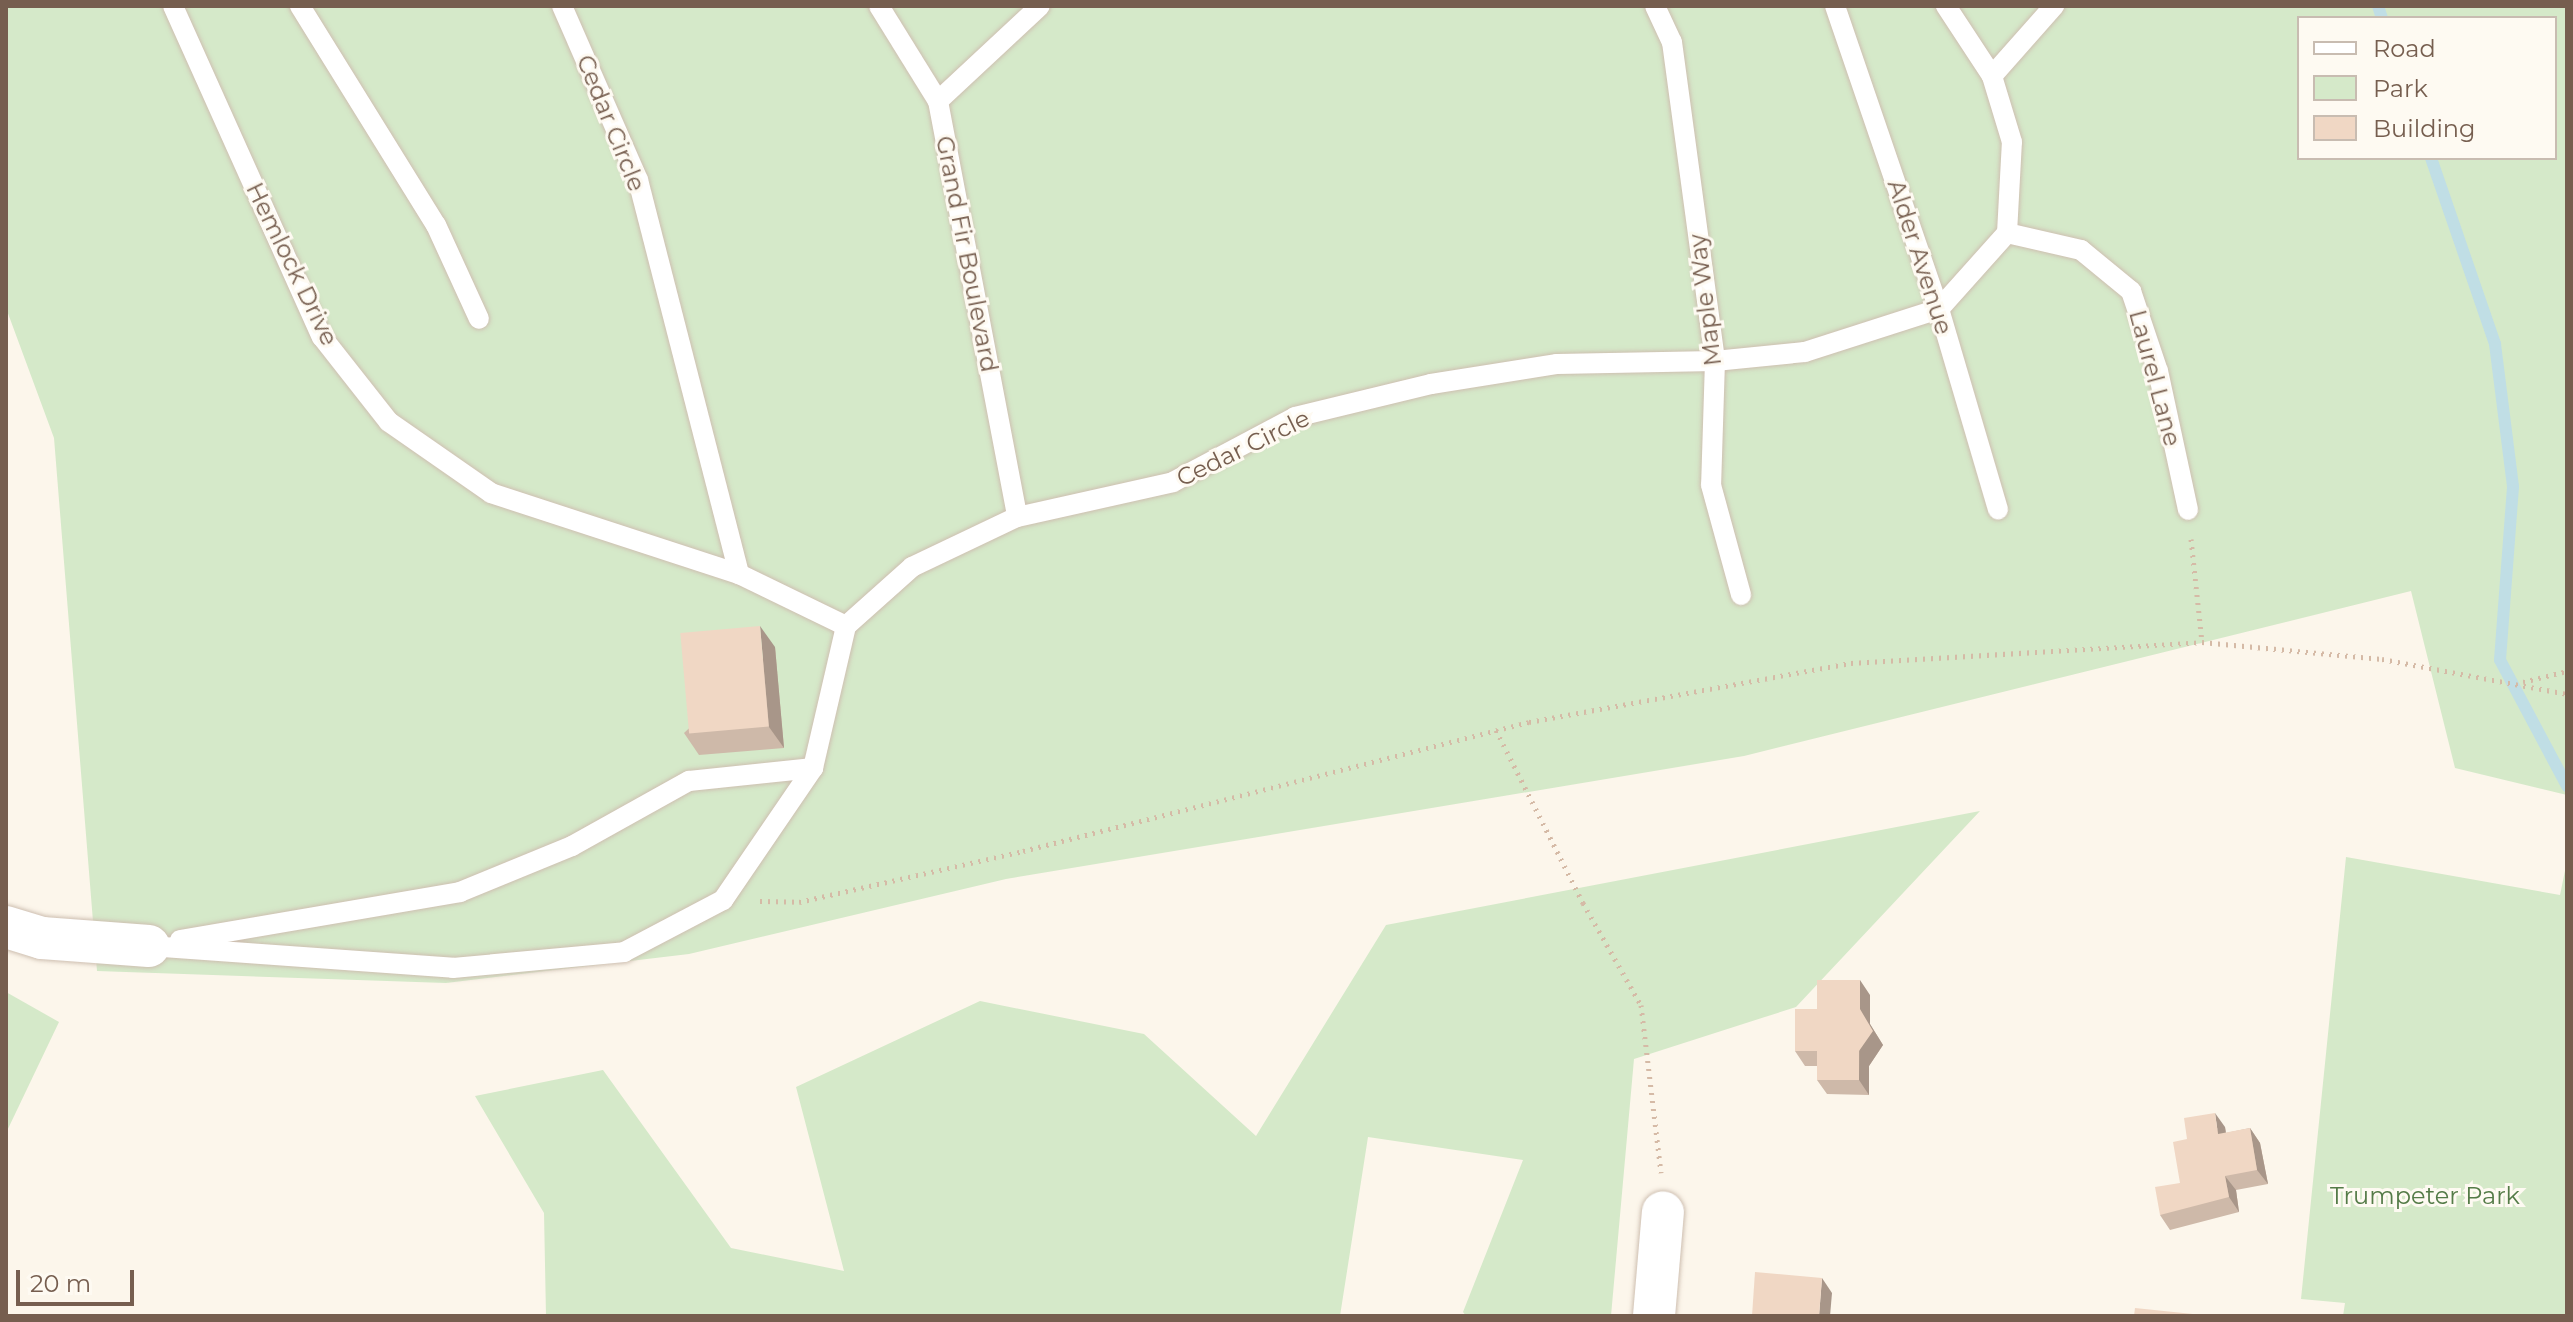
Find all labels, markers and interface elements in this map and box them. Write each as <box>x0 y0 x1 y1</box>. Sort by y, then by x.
legend <box>2297 16 2557 160</box>
text: Road <box>2373 34 2436 63</box>
street label: Cedar Circle <box>571 51 651 195</box>
text: Park <box>2373 74 2428 103</box>
text: Building <box>2373 114 2476 143</box>
street label: Grand Fir Boulevard <box>930 133 1004 375</box>
street label: Alder Avenue <box>1881 176 1959 338</box>
street label: Hemlock Drive <box>240 178 344 350</box>
street label: Maple Way <box>1683 232 1727 368</box>
street label: Laurel Lane <box>2123 307 2187 449</box>
street label: Cedar Circle <box>1172 403 1314 493</box>
park label: Trumpeter Park <box>2330 1182 2520 1210</box>
scale bar <box>20 1254 138 1304</box>
text: 20 m <box>30 1269 91 1298</box>

